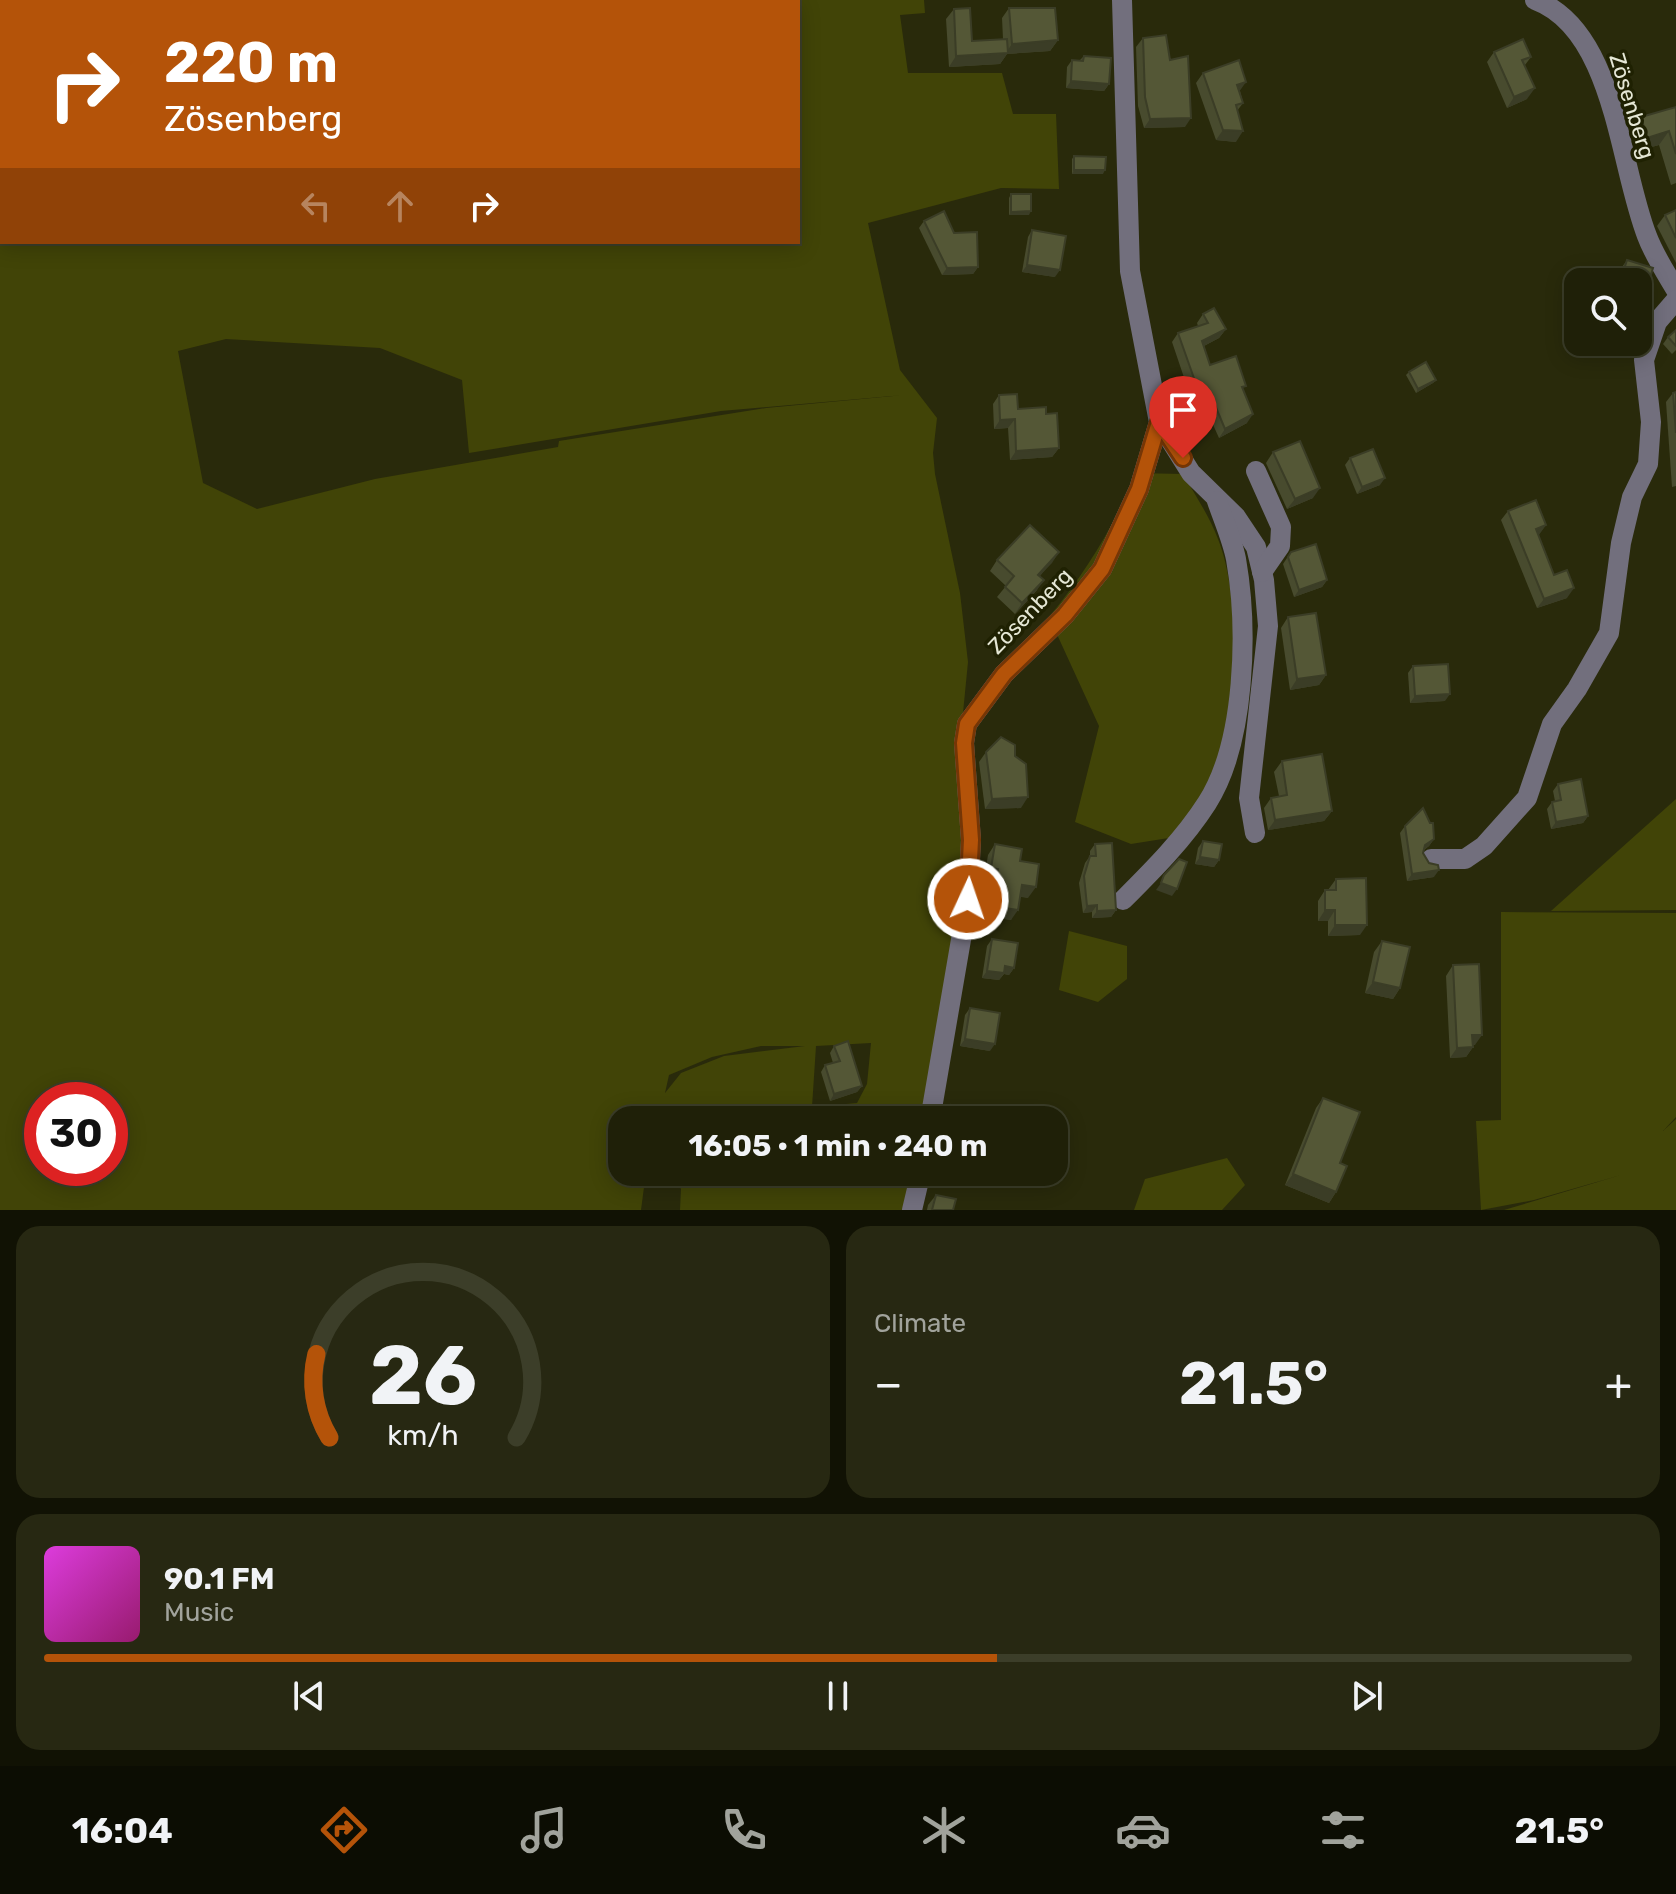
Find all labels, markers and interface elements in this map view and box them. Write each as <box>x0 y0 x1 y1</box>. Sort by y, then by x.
text: 220 m <box>164 30 338 96</box>
icon: right <box>32 32 136 136</box>
street label: Zösenberg <box>1603 50 1661 162</box>
text: Zösenberg <box>164 97 342 140</box>
icon: left <box>294 184 338 228</box>
icon: ahead <box>378 184 422 228</box>
icon: right <box>462 184 506 228</box>
map controls <box>1564 268 1652 356</box>
button: search <box>1564 268 1652 356</box>
pin <box>1149 376 1217 458</box>
icon: arrive <box>1161 388 1205 432</box>
street label: Zösenberg <box>982 562 1078 660</box>
position arrow <box>926 857 1010 941</box>
speed limit sign: 30 <box>24 1082 128 1186</box>
text: 16:05 · 1 min · 240 m <box>688 1128 988 1164</box>
text: Climate <box>874 1308 966 1339</box>
text: 26 <box>369 1326 477 1425</box>
text: 21.5° <box>1179 1348 1328 1419</box>
text: − <box>874 1358 903 1410</box>
text: + <box>1605 1358 1632 1410</box>
text: km/h <box>387 1418 459 1452</box>
text: 90.1 FM <box>164 1561 275 1597</box>
text: Music <box>164 1597 234 1628</box>
icon: previous <box>287 1674 331 1718</box>
icon: pause <box>816 1674 860 1718</box>
icon: next <box>1345 1674 1389 1718</box>
icon: directions <box>316 1802 372 1858</box>
icon: music <box>516 1802 572 1858</box>
icon: phone <box>716 1802 772 1858</box>
icon: climate <box>916 1802 972 1858</box>
icon: car <box>1115 1802 1171 1858</box>
icon: filters <box>1315 1802 1371 1858</box>
text: 16:04 <box>72 1809 173 1852</box>
text: 21.5° <box>1515 1809 1604 1852</box>

